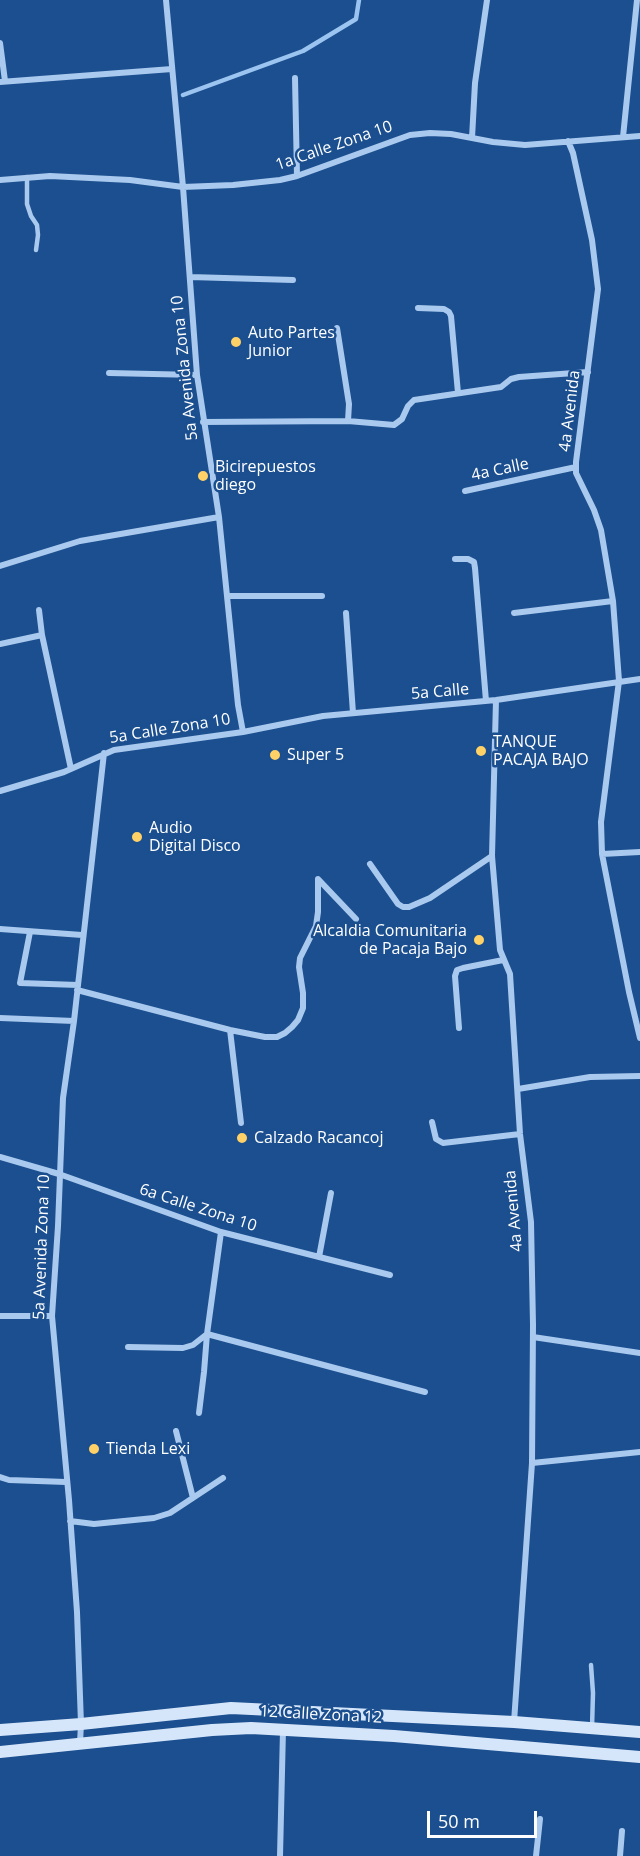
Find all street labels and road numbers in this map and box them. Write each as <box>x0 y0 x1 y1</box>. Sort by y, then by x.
street label: 1a Calle Zona 10 <box>273 117 395 175</box>
street label: 5a Avenida Zona 10 <box>168 294 202 442</box>
street label: 4a Avenida <box>555 369 585 453</box>
street label: 4a Calle <box>470 455 530 485</box>
street label: 5a Calle <box>410 680 470 704</box>
street label: 5a Calle Zona 10 <box>108 710 232 748</box>
street label: 4a Avenida <box>501 1169 527 1253</box>
street label: 5a Avenida Zona 10 <box>30 1174 54 1320</box>
street label: 6a Calle Zona 10 <box>137 1180 259 1236</box>
street label: 12 Calle Zona 12 <box>259 1702 383 1728</box>

